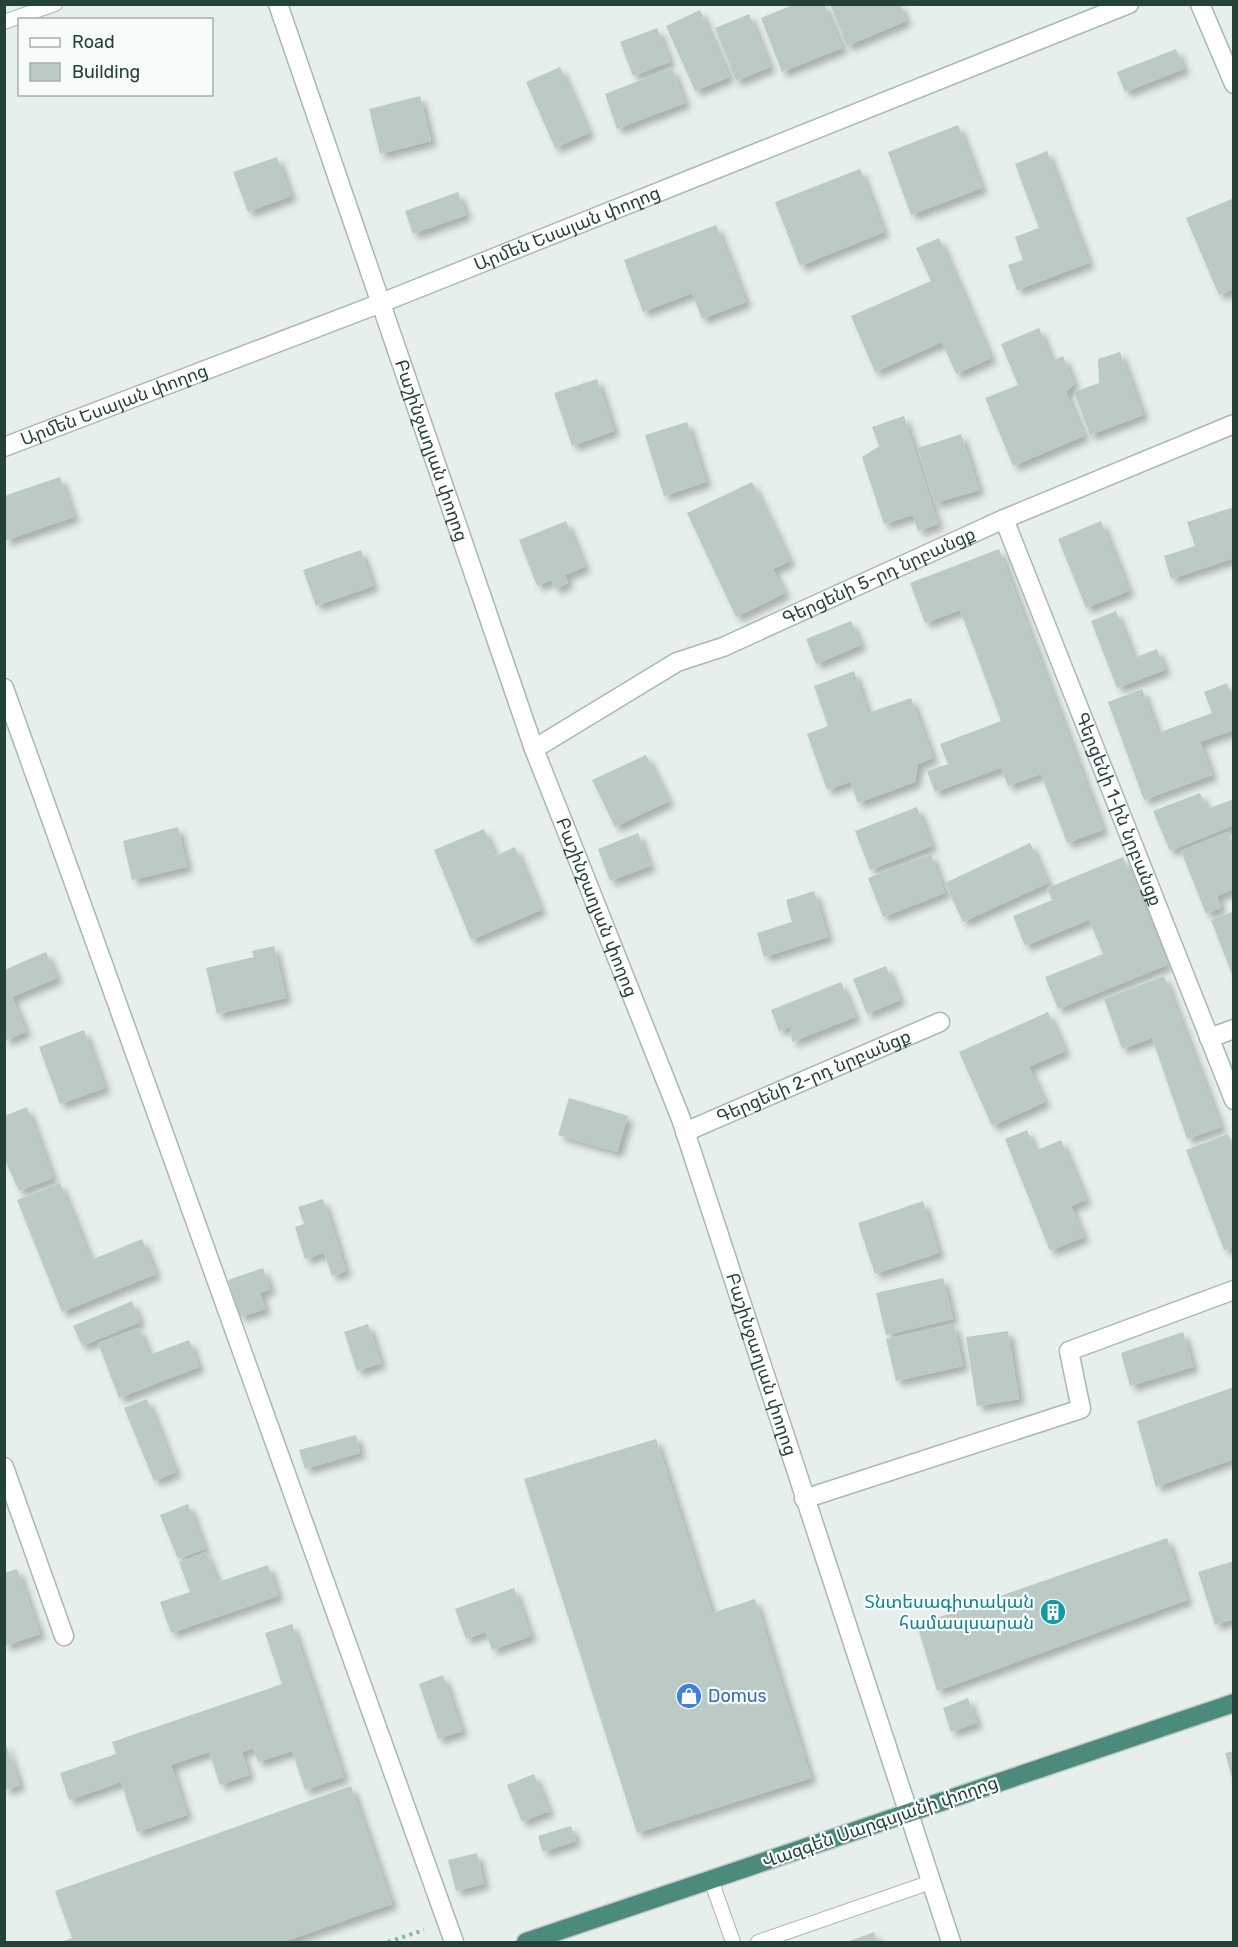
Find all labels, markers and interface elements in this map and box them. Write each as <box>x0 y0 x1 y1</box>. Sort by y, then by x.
legend <box>18 18 213 96</box>
text: Road <box>72 31 115 53</box>
text: Building <box>72 61 140 83</box>
street label: Արմեն Եսայան փողոց <box>471 182 663 276</box>
street label: Բաշինջաղյան փողոց <box>390 356 473 544</box>
street label: Արմեն Եսայան փողոց <box>18 359 211 451</box>
street label: Գերցենի 5-րդ նրբանցք <box>779 522 979 630</box>
street label: Գերցենի 1-ին նրբանցք <box>1071 709 1167 909</box>
street label: Բաշինջաղյան փողոց <box>551 814 642 1000</box>
street label: Գերցենի 2-րդ նրբանցք <box>713 1025 914 1128</box>
street label: Բաշինջաղյան փողոց <box>721 1270 802 1458</box>
place label: Տնտեսագիտական համասլսարան <box>864 1591 1034 1634</box>
building icon: Տնտեսագիտական համասլսարան <box>1038 1597 1068 1627</box>
shop icon: Domus <box>674 1681 704 1711</box>
place label: Domus <box>708 1685 767 1707</box>
street label: Վազգեն Սարգսյանի փողոց <box>759 1771 1001 1873</box>

